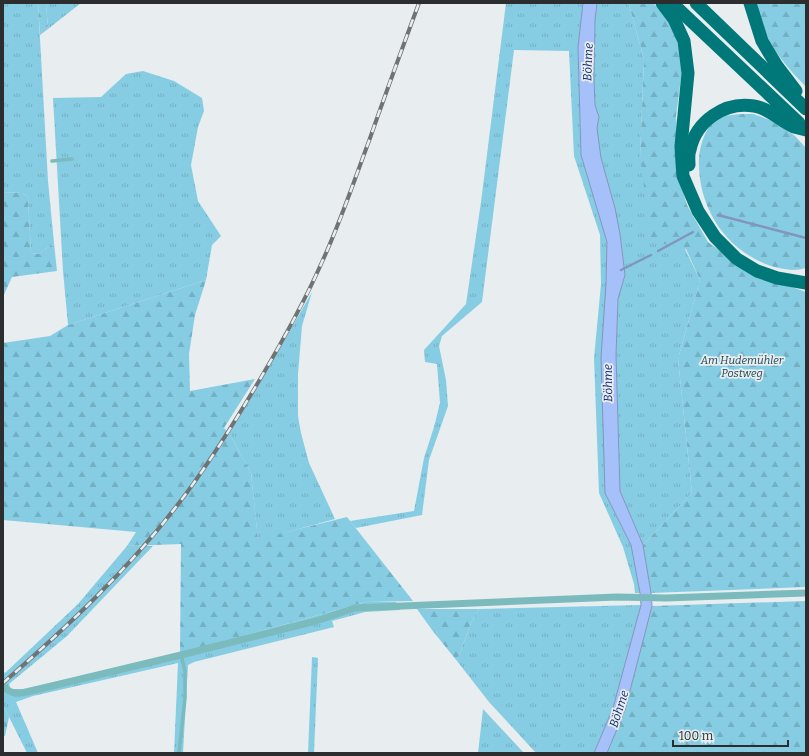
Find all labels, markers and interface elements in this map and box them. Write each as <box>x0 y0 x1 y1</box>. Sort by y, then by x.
water label: Böhme <box>580 43 596 81</box>
park label: Am Hudemühler Postweg <box>700 354 784 380</box>
water label: Böhme <box>601 364 615 402</box>
water label: Böhme <box>606 689 632 729</box>
scale bar <box>673 722 788 748</box>
text: 100 m <box>679 729 714 743</box>

